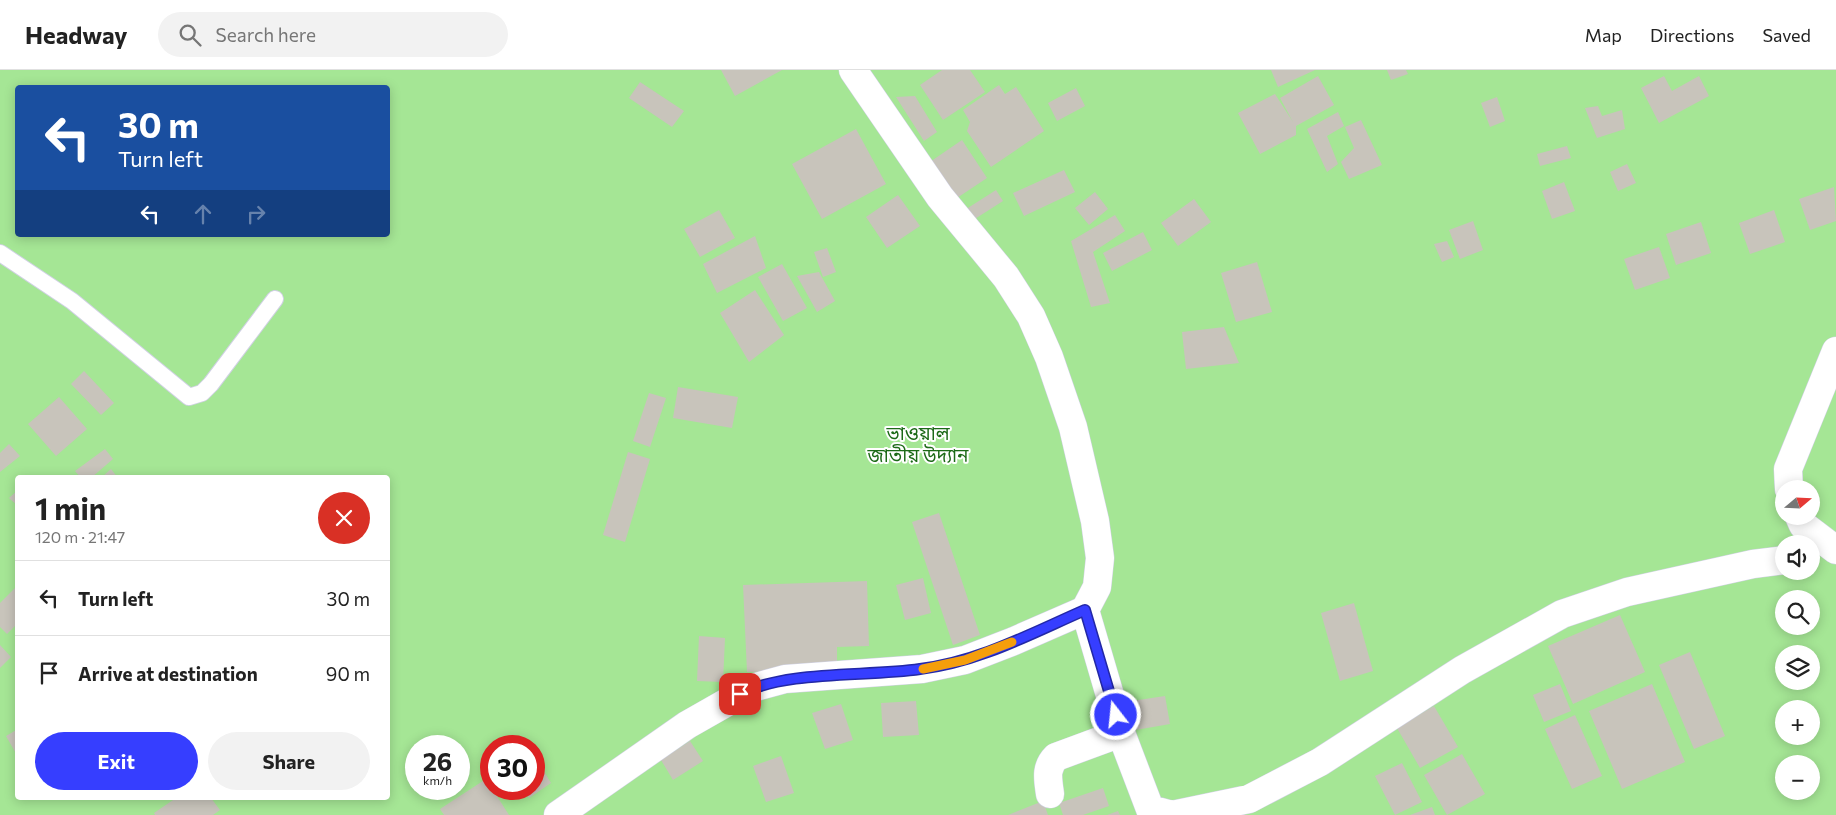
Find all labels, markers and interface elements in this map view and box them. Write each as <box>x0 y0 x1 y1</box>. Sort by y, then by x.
search box <box>158 12 508 57</box>
text: Headway <box>25 20 128 49</box>
icon: search <box>176 21 204 49</box>
text: Search here <box>216 23 316 46</box>
text: Map <box>1585 24 1622 46</box>
text: Directions <box>1650 24 1734 46</box>
text: Saved <box>1762 24 1811 46</box>
text: 30 m <box>118 102 199 145</box>
icon: left <box>35 105 100 170</box>
text: Turn left <box>118 145 203 172</box>
icon: left <box>136 200 164 228</box>
icon: ahead <box>189 200 217 228</box>
icon: right <box>242 200 270 228</box>
park label: ভাওয়াল জাতীয় উদ্যান <box>866 421 969 466</box>
north arrow <box>1775 480 1820 525</box>
map controls <box>1775 480 1820 800</box>
text: 1 min <box>35 489 106 526</box>
button: close <box>318 492 370 544</box>
text: 120 m · 21:47 <box>35 527 125 546</box>
button: sound <box>1775 535 1820 580</box>
icon: left <box>35 584 63 612</box>
text: Turn left <box>78 587 153 610</box>
text: 30 m <box>327 587 370 610</box>
button: search <box>1775 590 1820 635</box>
button: layers <box>1775 645 1820 690</box>
icon: arrive <box>35 659 63 687</box>
text: Arrive at destination <box>78 662 258 685</box>
text: 90 m <box>326 662 370 685</box>
pin <box>719 673 761 715</box>
icon: arrive <box>726 680 754 708</box>
position arrow <box>1089 688 1141 740</box>
button: + <box>1775 700 1820 745</box>
button: Exit <box>35 732 198 790</box>
button: Share <box>208 732 370 790</box>
speed limit sign: 30 <box>480 735 545 800</box>
text: 26 <box>423 746 452 776</box>
button: − <box>1775 755 1820 800</box>
text: km/h <box>423 773 452 787</box>

